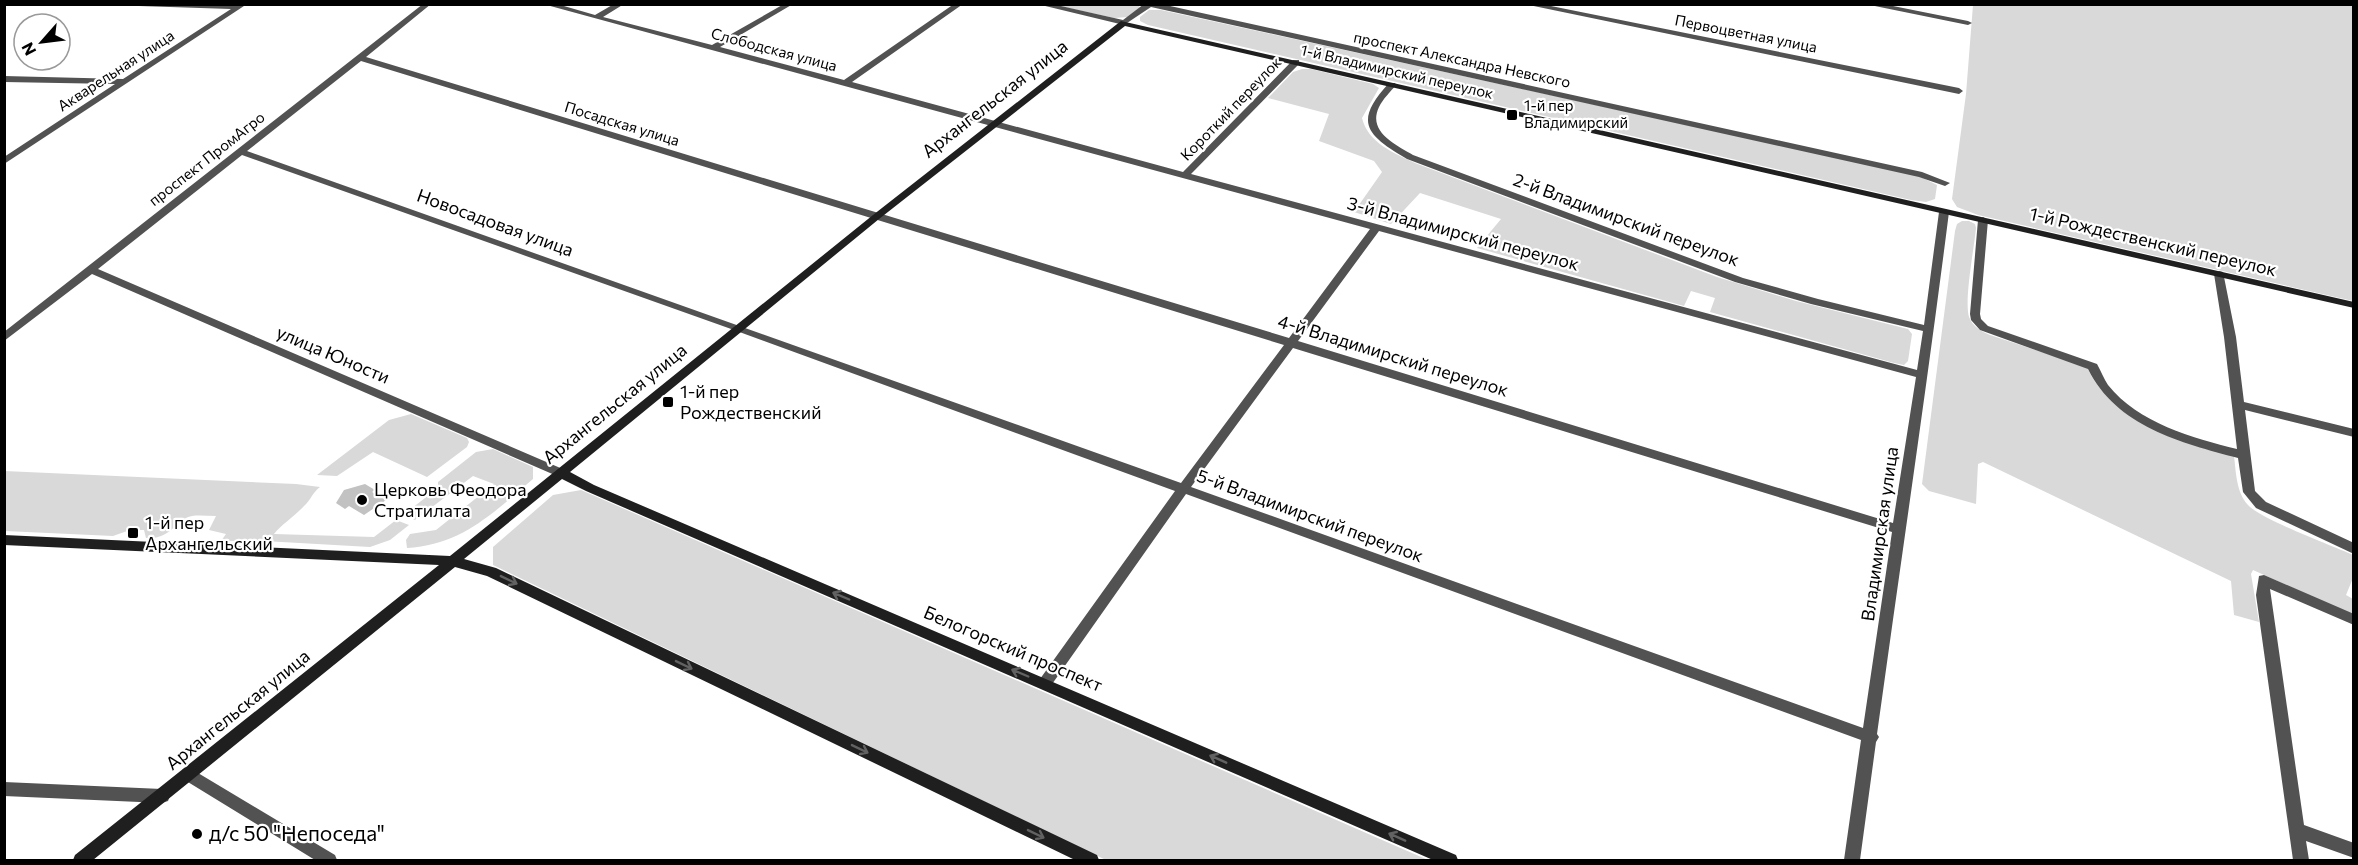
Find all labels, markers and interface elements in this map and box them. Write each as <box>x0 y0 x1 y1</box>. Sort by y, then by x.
street label: Первоцветная улица <box>1674 10 1819 56</box>
north arrow <box>12 12 72 72</box>
street label: Слободская улица <box>709 24 839 75</box>
street label: Акварельная улица <box>54 26 177 115</box>
street label: проспект Александра Невского <box>1352 27 1572 91</box>
street label: Архангельская улица <box>917 35 1072 162</box>
text: N <box>17 40 40 59</box>
street label: 1-й Владимирский переулок <box>1299 40 1495 102</box>
street label: Короткий переулок <box>1176 53 1284 164</box>
place label: 1-й пер Владимирский <box>1524 96 1628 131</box>
street label: Посадская улица <box>563 97 682 149</box>
street label: проспект ПромАгро <box>145 107 268 209</box>
marker: 1-й пер Владимирский <box>1505 108 1519 122</box>
street label: 2-й Владимирский переулок <box>1510 168 1743 270</box>
street label: Новосадовая улица <box>414 183 577 261</box>
street label: 3-й Владимирский переулок <box>1345 191 1582 275</box>
street label: 1-й Рождественский переулок <box>2027 202 2279 280</box>
street label: 4-й Владимирский переулок <box>1275 309 1511 401</box>
street label: улица Юности <box>273 320 393 388</box>
street label: Архангельская улица <box>538 338 691 468</box>
place label: 1-й пер Рождественский <box>680 380 821 423</box>
marker: 1-й пер Рождественский <box>661 395 675 409</box>
street label: Владимирская улица <box>1856 445 1902 622</box>
street label: 5-й Владимирский переулок <box>1194 464 1427 566</box>
place label: Церковь Феодора Стратилата <box>374 478 527 521</box>
marker: Церковь Феодора Стратилата <box>355 493 369 507</box>
place label: 1-й пер Архангельский <box>145 511 273 554</box>
marker: 1-й пер Архангельский <box>126 526 140 540</box>
one-way arrow <box>499 575 517 587</box>
one-way arrow <box>832 589 850 601</box>
street label: Белогорский проспект <box>921 600 1106 696</box>
street label: Архангельская улица <box>161 644 314 774</box>
one-way arrow <box>675 659 693 671</box>
one-way arrow <box>1011 666 1029 677</box>
one-way arrow <box>851 744 869 756</box>
one-way arrow <box>1209 753 1228 764</box>
place label: д/с 50 "Непоседа" <box>209 820 385 845</box>
marker: д/с 50 "Непоседа" <box>190 827 204 841</box>
one-way arrow <box>1026 828 1044 840</box>
one-way arrow <box>1388 831 1406 842</box>

